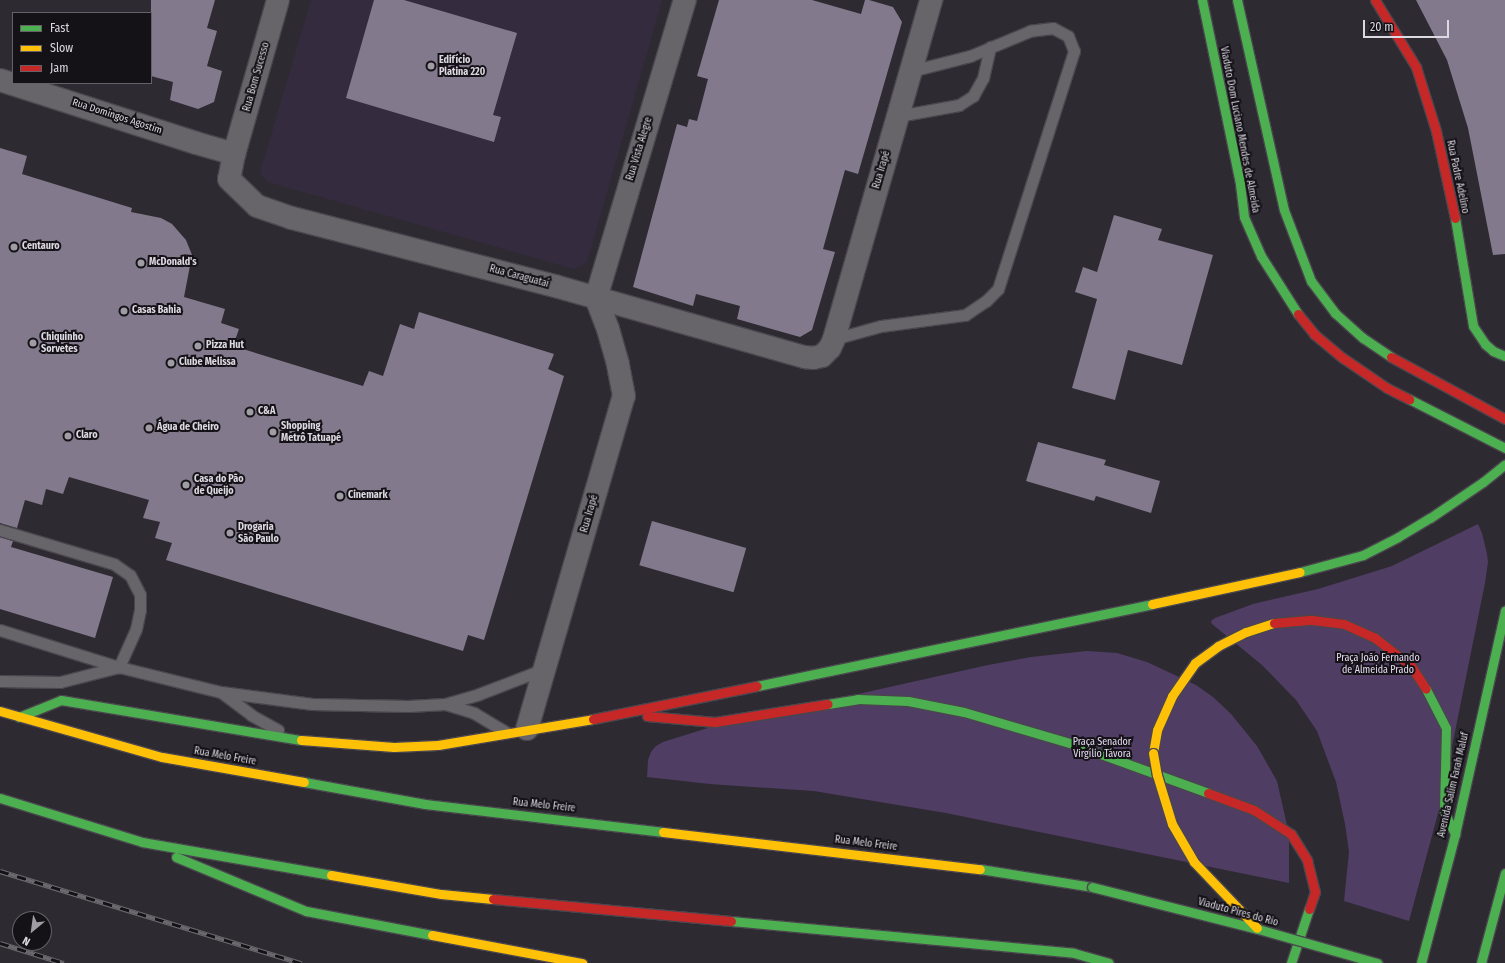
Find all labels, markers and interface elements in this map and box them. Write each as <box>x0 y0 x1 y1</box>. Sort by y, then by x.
legend <box>12 12 152 84</box>
scale bar <box>1365 12 1451 38</box>
text: 20 m <box>1370 20 1394 34</box>
text: Fast <box>50 21 69 35</box>
text: Slow <box>50 41 73 55</box>
street label: Rua Bom Sucesso <box>241 41 273 113</box>
street label: Viaduto Dom Luciano Mendes de Almeida <box>1217 46 1261 214</box>
place label: Edifício Platina 220 <box>439 54 485 78</box>
text: Jam <box>50 61 68 75</box>
marker: Edifício Platina 220 <box>426 61 436 71</box>
street label: Rua Domingos Agostim <box>71 97 163 137</box>
street label: Rua Vista Alegre <box>625 116 655 182</box>
street label: Rua Padre Adelino <box>1443 139 1471 215</box>
street label: Rua Irapé <box>871 150 893 190</box>
place label: Centauro <box>22 241 60 253</box>
marker: Centauro <box>9 242 19 252</box>
place label: McDonald's <box>149 257 197 269</box>
marker: McDonald's <box>136 258 146 268</box>
street label: Rua Caraguataí <box>488 263 550 291</box>
place label: Casas Bahia <box>132 305 181 317</box>
marker: Casas Bahia <box>119 306 129 316</box>
place label: Chiquinho Sorvetes <box>41 331 83 354</box>
marker: Chiquinho Sorvetes <box>28 338 38 348</box>
place label: Pizza Hut <box>206 340 244 352</box>
marker: Pizza Hut <box>193 341 203 351</box>
place label: Clube Melissa <box>179 357 236 369</box>
marker: Clube Melissa <box>166 358 176 368</box>
place label: C&A <box>258 406 275 418</box>
marker: C&A <box>245 407 255 417</box>
place label: Shopping Metrô Tatuapé <box>281 420 341 444</box>
place label: Água de Cheiro <box>157 422 219 434</box>
marker: Água de Cheiro <box>144 423 154 433</box>
marker: Shopping Metrô Tatuapé <box>268 427 278 437</box>
place label: Claro <box>76 430 98 442</box>
marker: Claro <box>63 431 73 441</box>
place label: Casa do Pão de Queijo <box>194 473 244 496</box>
marker: Casa do Pão de Queijo <box>181 480 191 490</box>
place label: Cinemark <box>348 490 387 502</box>
marker: Cinemark <box>335 491 345 501</box>
street label: Rua Irapé <box>579 494 601 534</box>
place label: Drogaria São Paulo <box>238 521 279 544</box>
marker: Drogaria São Paulo <box>225 528 235 538</box>
park label: Praça João Fernando de Almeida Prado <box>1336 652 1420 676</box>
street label: Avenida Salim Farah Maluf <box>1436 731 1472 839</box>
park label: Praça Senador Virgílio Távora <box>1073 736 1131 760</box>
street label: Rua Melo Freire <box>193 746 257 768</box>
street label: Rua Melo Freire <box>512 797 576 815</box>
street label: Rua Melo Freire <box>834 834 898 854</box>
street label: Viaduto Pires do Rio <box>1197 897 1279 929</box>
north arrow <box>12 911 52 951</box>
text: N <box>20 934 32 948</box>

